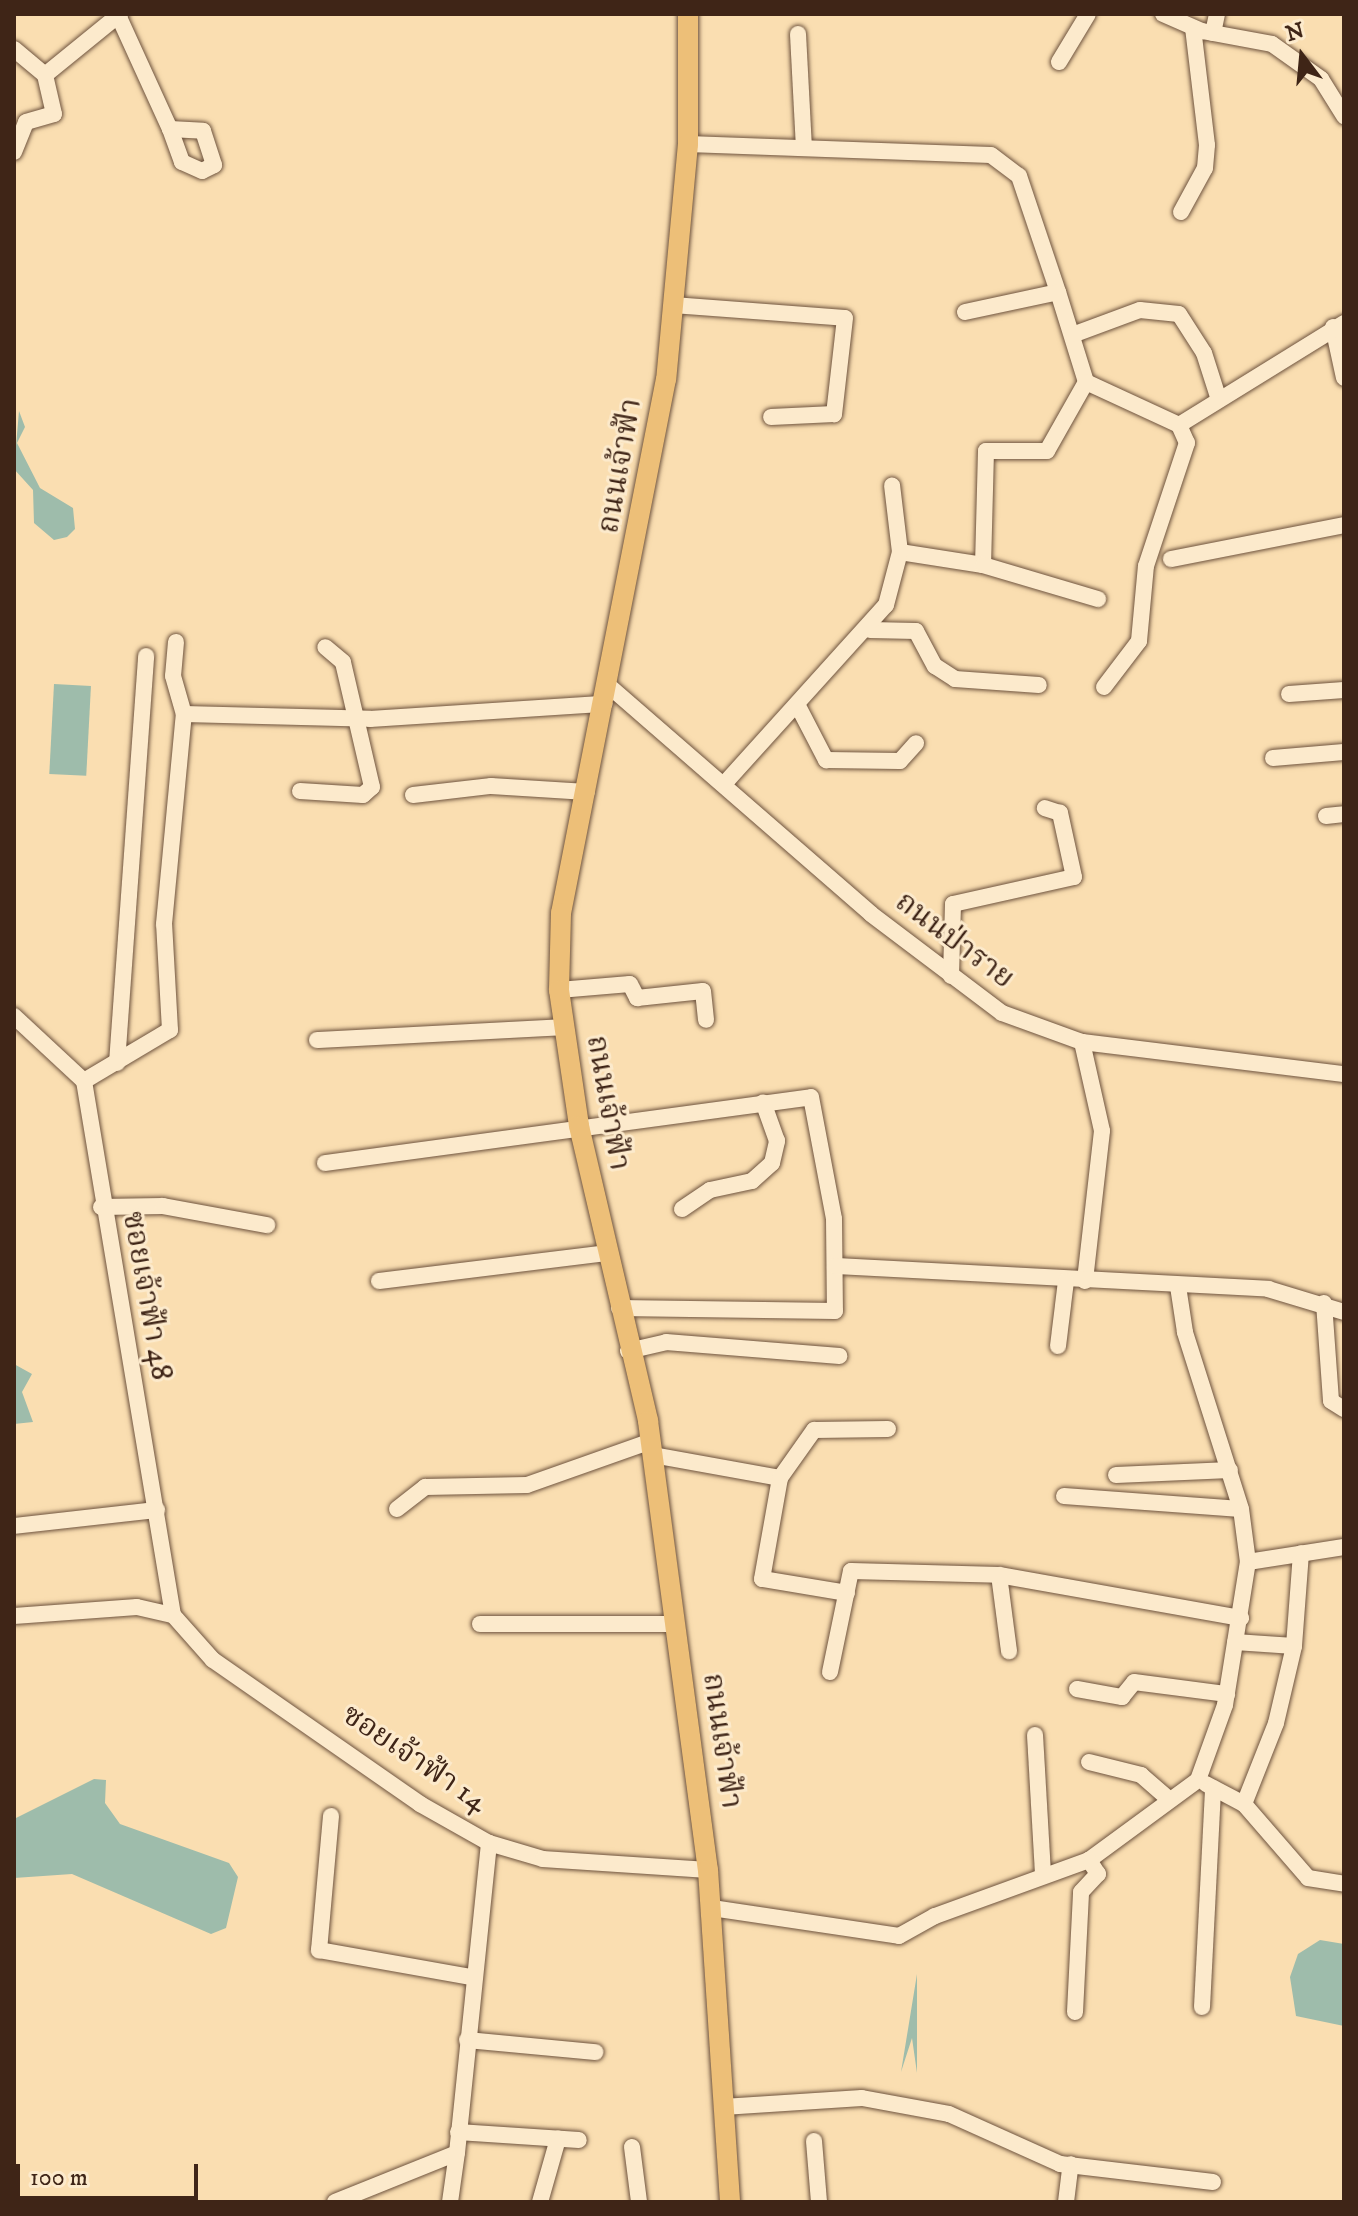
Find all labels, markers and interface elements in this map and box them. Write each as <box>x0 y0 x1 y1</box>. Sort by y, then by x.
north arrow <box>1262 16 1342 96</box>
text: N <box>1283 17 1308 48</box>
street label: ถนนเจ้าฟ้า <box>591 396 651 536</box>
street label: ถนนป่าราย <box>888 885 1020 997</box>
street label: ถนนเจ้าฟ้า <box>577 1033 637 1173</box>
street label: ซอยเจ้าฟ้า 48 <box>113 1209 179 1383</box>
street label: ถนนเจ้าฟ้า <box>694 1671 748 1811</box>
street label: ซอยเจ้าฟ้า 14 <box>335 1697 493 1821</box>
scale bar <box>20 2148 202 2198</box>
text: 100 m <box>30 2163 88 2193</box>

